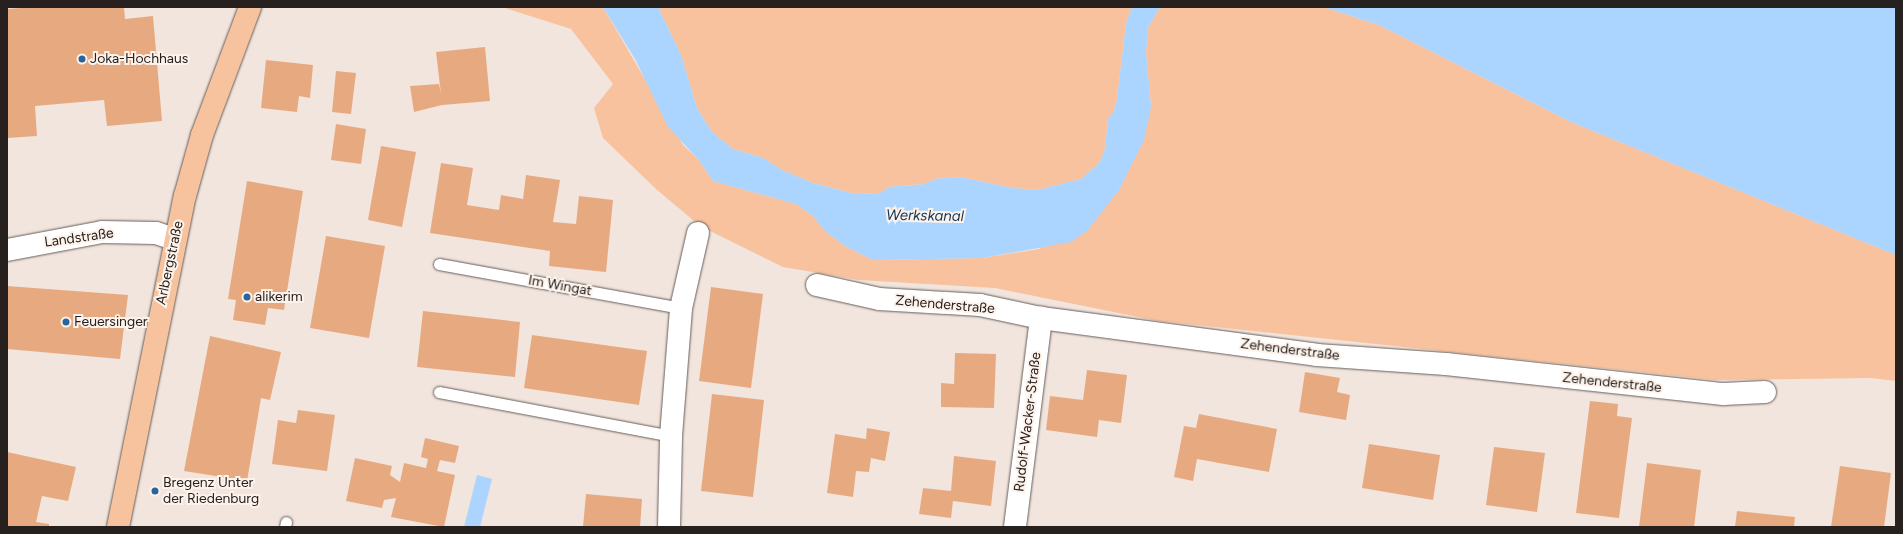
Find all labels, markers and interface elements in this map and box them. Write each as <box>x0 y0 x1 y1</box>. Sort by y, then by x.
place label: Joka-Hochhaus <box>90 51 188 67</box>
marker: Joka-Hochhaus <box>77 54 87 64</box>
water label: Werkskanal <box>886 206 964 226</box>
street label: Arlbergstraße <box>153 220 187 306</box>
street label: Landstraße <box>43 225 115 251</box>
street label: Im Wingat <box>527 272 593 300</box>
place label: alikerim <box>255 289 303 305</box>
marker: alikerim <box>242 292 252 302</box>
street label: Zehenderstraße <box>895 292 995 318</box>
place label: Feuersinger <box>74 314 148 330</box>
marker: Feuersinger <box>61 317 71 327</box>
street label: Zehenderstraße <box>1240 336 1340 364</box>
street label: Rudolf-Wacker-Straße <box>1011 351 1045 493</box>
street label: Zehenderstraße <box>1562 369 1662 397</box>
place label: Bregenz Unter der Riedenburg <box>163 475 259 508</box>
marker: Bregenz Unter der Riedenburg <box>150 486 160 496</box>

